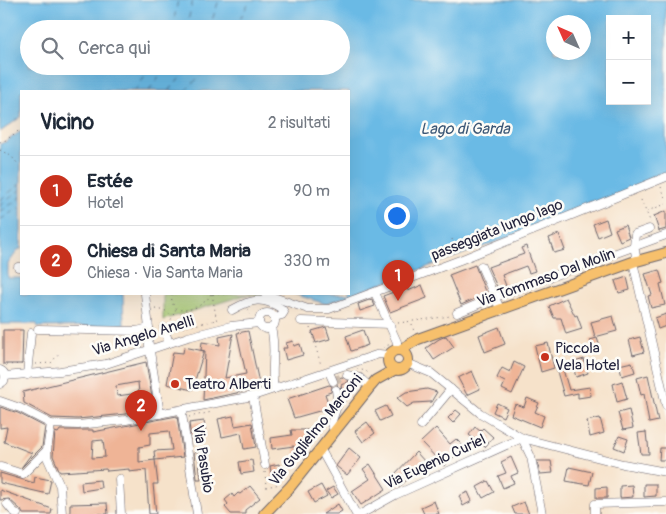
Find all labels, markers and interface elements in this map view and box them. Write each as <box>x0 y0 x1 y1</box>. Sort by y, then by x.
north arrow <box>546 15 591 60</box>
map controls <box>606 15 651 105</box>
button: + <box>606 15 651 60</box>
search box <box>20 20 350 75</box>
icon: search <box>38 34 66 62</box>
text: Cerca qui <box>78 36 150 60</box>
button: − <box>606 60 651 105</box>
text: Vicino <box>40 109 94 136</box>
text: 2 risultati <box>268 113 330 133</box>
water label: Lago di Garda <box>420 119 511 139</box>
text: Estée <box>87 169 133 193</box>
text: 1 <box>53 181 59 201</box>
text: 90 m <box>293 181 330 201</box>
text: Hotel <box>87 193 124 213</box>
street label: passeggiata lungo lago <box>429 195 565 265</box>
your location <box>384 203 410 229</box>
text: Chiesa di Santa Maria <box>87 239 251 263</box>
street label: Via Tommaso Dal Molin <box>474 244 618 312</box>
text: 2 <box>52 251 60 271</box>
text: 330 m <box>284 251 330 271</box>
pin: 1 <box>382 260 414 301</box>
text: Chiesa · Via Santa Maria <box>87 263 243 283</box>
street label: Via Angelo Anelli <box>90 311 196 360</box>
place label: Piccola Vela Hotel <box>555 339 620 375</box>
marker: Piccola Vela Hotel <box>539 351 551 363</box>
street label: Via Guglielmo Marconi <box>265 370 367 490</box>
place label: Teatro Alberti <box>185 375 271 394</box>
marker: Teatro Alberti <box>169 378 181 390</box>
pin: 2 <box>125 390 157 431</box>
street label: Via Pasubio <box>188 424 218 494</box>
street label: Via Eugenio Curiel <box>381 430 489 494</box>

